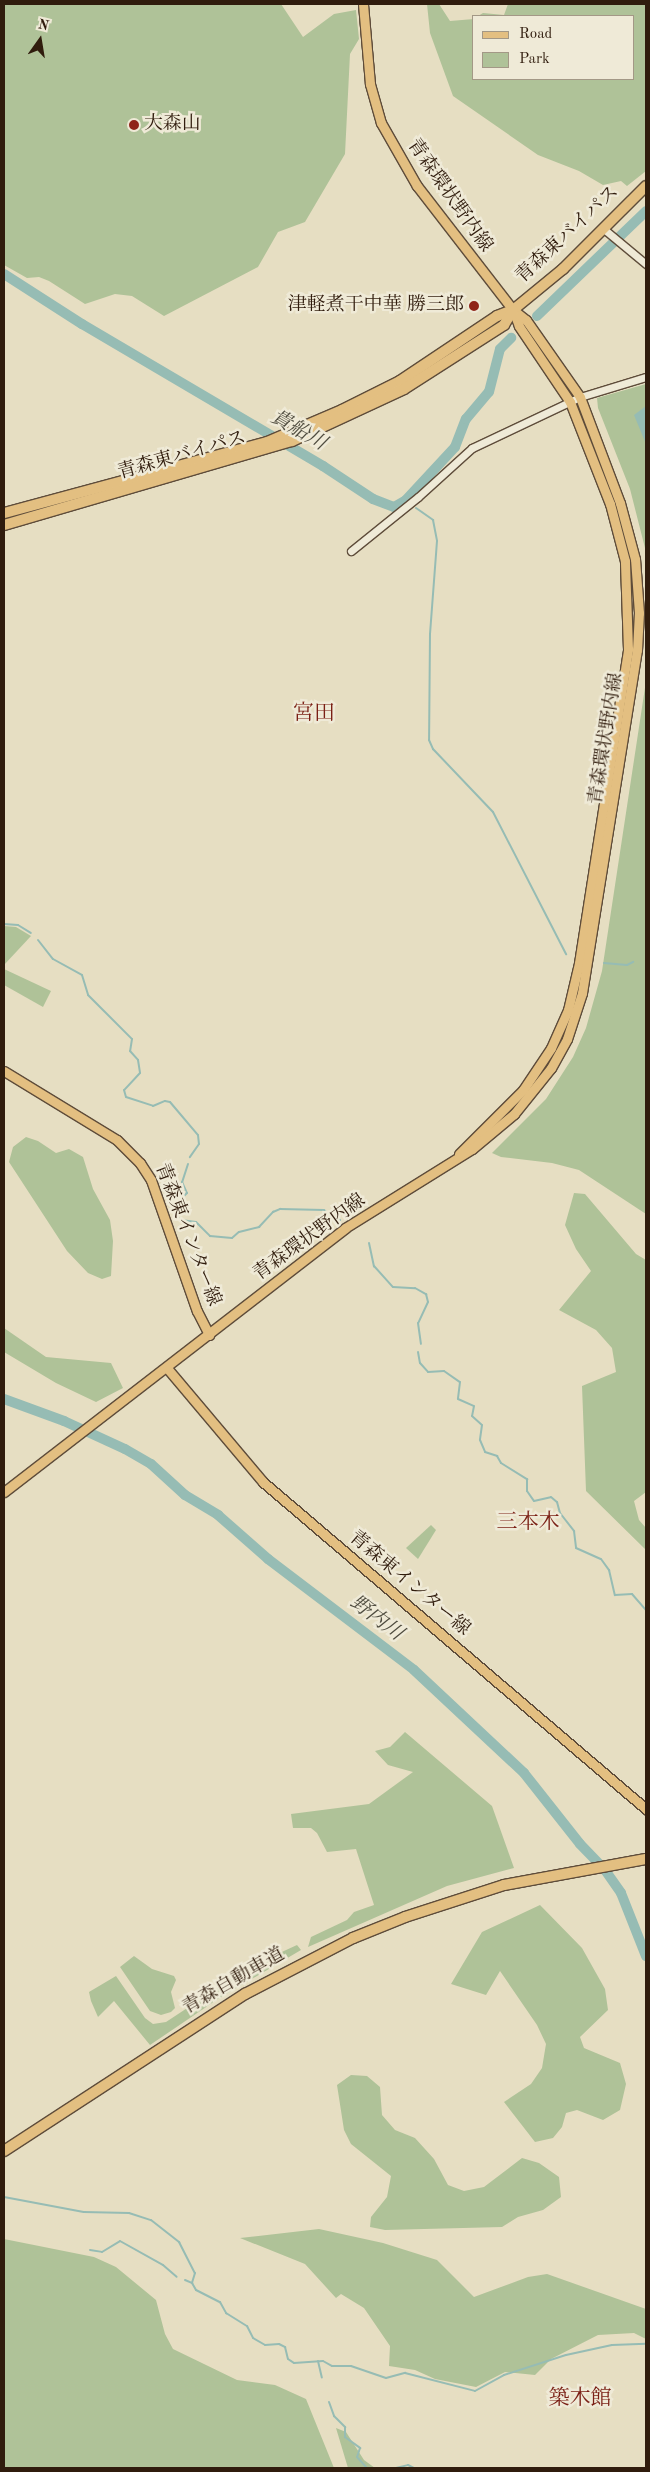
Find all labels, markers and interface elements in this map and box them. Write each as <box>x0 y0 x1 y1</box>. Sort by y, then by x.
north arrow <box>15 15 65 65</box>
legend <box>472 15 635 80</box>
text: N <box>37 17 50 33</box>
text: Road <box>519 27 552 42</box>
text: Park <box>519 52 550 67</box>
place label: 大森山 <box>144 114 201 136</box>
marker: 大森山 <box>128 119 140 131</box>
street label: 青森環状野内線 <box>402 135 496 257</box>
street label: 青森東バイパス <box>512 181 624 289</box>
place label: 津軽煮干中華 勝三郎 <box>288 295 464 317</box>
marker: 津軽煮干中華 勝三郎 <box>468 300 480 312</box>
water label: 貴船川 <box>266 406 330 456</box>
street label: 青森東バイパス <box>115 427 249 485</box>
street label: 青森環状野内線 <box>585 672 629 806</box>
district label: 宮田 <box>293 701 335 727</box>
street label: 青森東インター線 <box>149 1160 225 1310</box>
street label: 青森環状野内線 <box>249 1190 371 1286</box>
district label: 三本木 <box>497 1510 559 1536</box>
street label: 青森東インター線 <box>343 1526 475 1642</box>
water label: 野内川 <box>345 1591 407 1647</box>
street label: 青森自動車道 <box>179 1944 289 2020</box>
district label: 築木館 <box>549 2386 611 2412</box>

